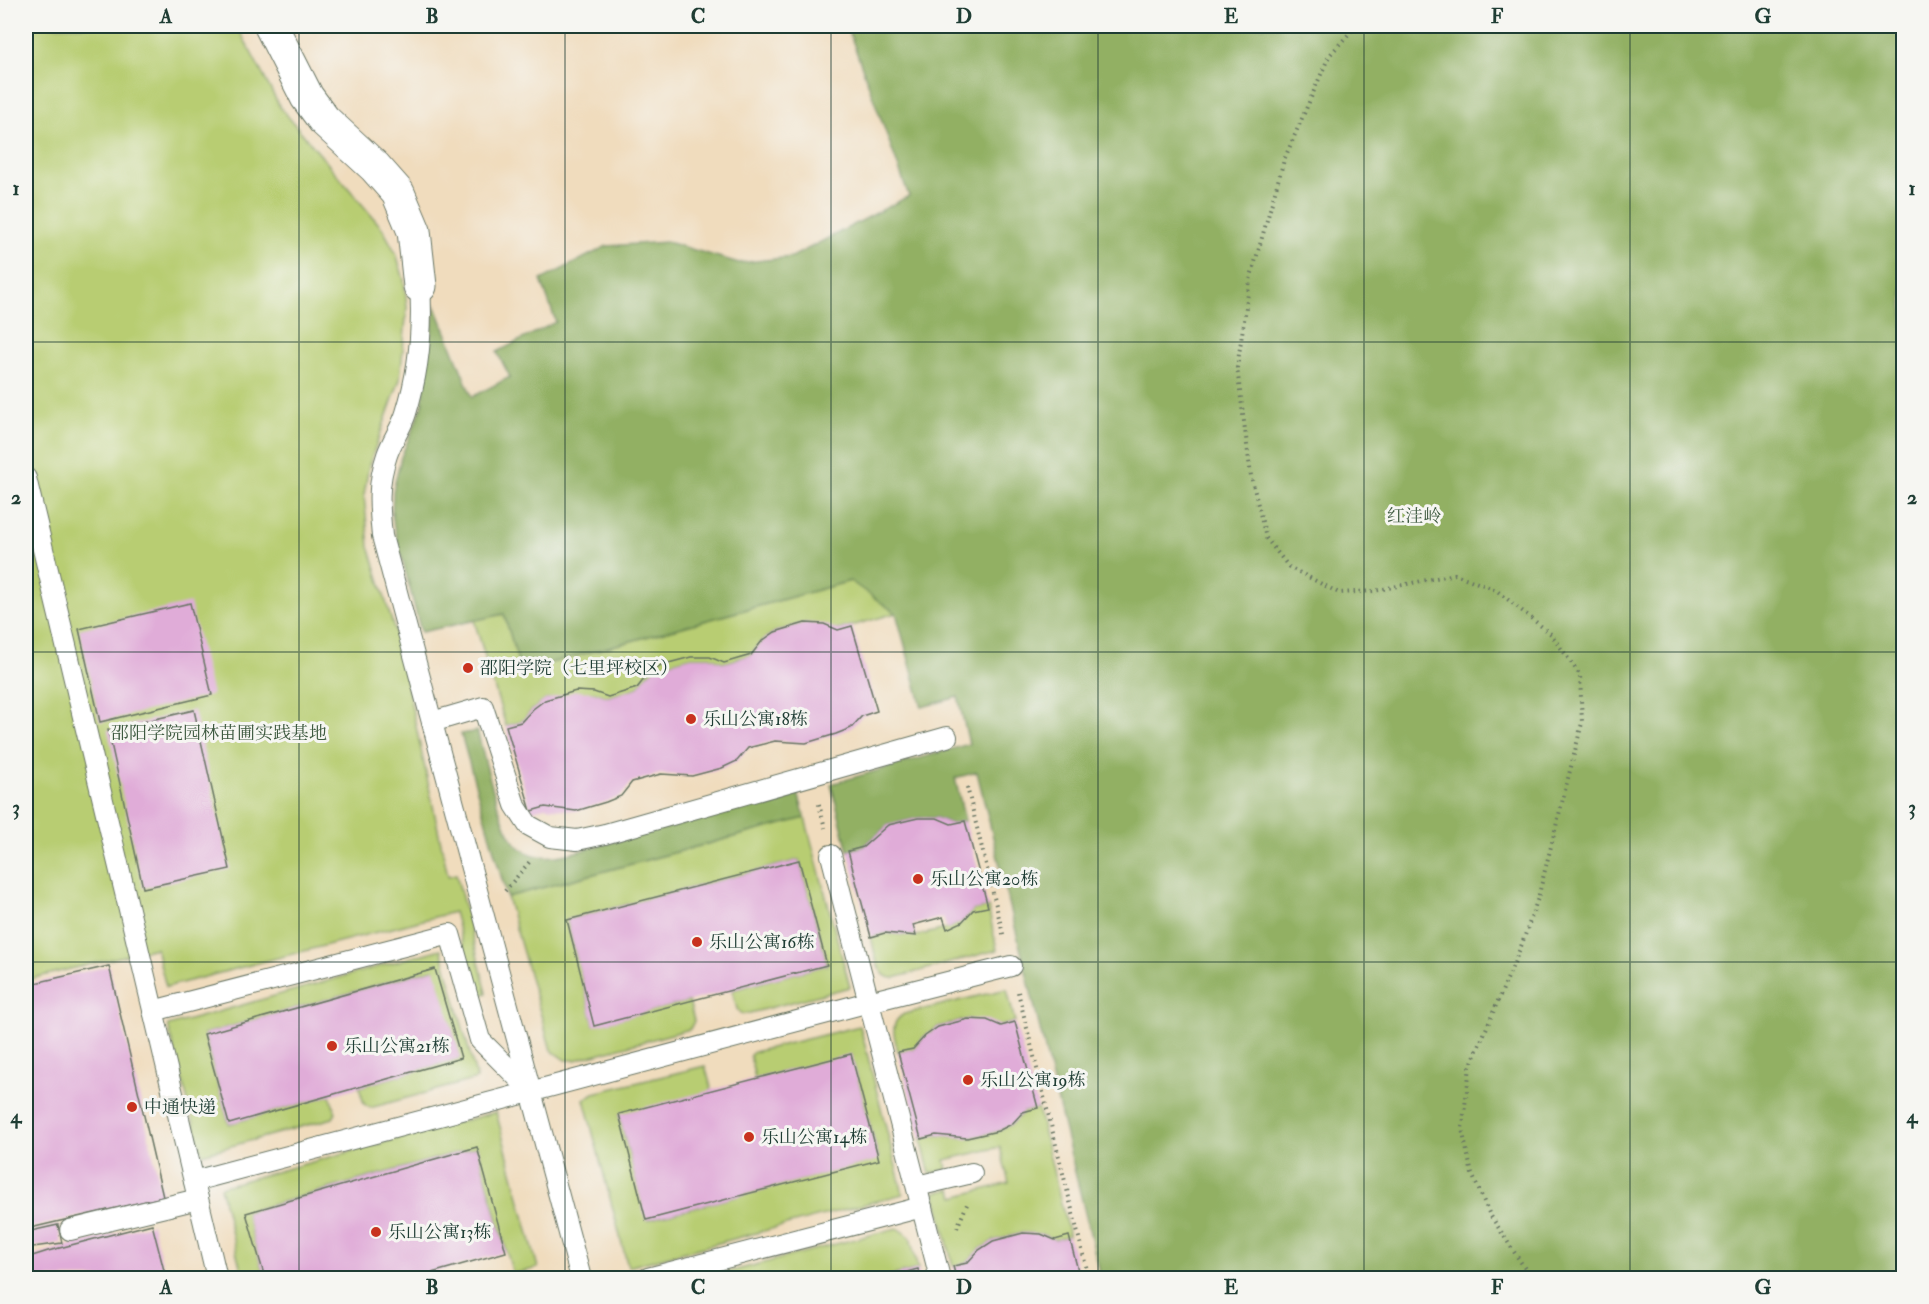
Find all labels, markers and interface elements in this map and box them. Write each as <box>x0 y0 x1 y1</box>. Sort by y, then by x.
text: A <box>159 4 173 29</box>
text: B <box>425 4 439 29</box>
text: C <box>691 4 705 29</box>
text: D <box>956 4 972 29</box>
text: E <box>1224 4 1239 29</box>
text: F <box>1491 4 1504 29</box>
text: G <box>1755 4 1772 29</box>
text: 1 <box>12 176 20 201</box>
text: 1 <box>1908 176 1916 201</box>
text: 2 <box>11 485 21 510</box>
text: 2 <box>1907 485 1917 510</box>
park label: 红洼岭 <box>1387 505 1441 528</box>
place label: 邵阳学院（七里坪校区） <box>480 657 678 680</box>
marker: 邵阳学院（七里坪校区） <box>461 661 475 675</box>
place label: 乐山公寓18栋 <box>703 708 808 731</box>
marker: 乐山公寓18栋 <box>684 712 698 726</box>
park label: 邵阳学院园林苗圃实践基地 <box>111 722 327 745</box>
text: 3 <box>12 795 20 820</box>
text: 3 <box>1908 795 1916 820</box>
place label: 乐山公寓20栋 <box>930 868 1038 891</box>
marker: 乐山公寓20栋 <box>911 872 925 886</box>
place label: 乐山公寓16栋 <box>709 931 814 954</box>
marker: 乐山公寓16栋 <box>690 935 704 949</box>
place label: 乐山公寓21栋 <box>344 1035 450 1058</box>
marker: 乐山公寓21栋 <box>325 1039 339 1053</box>
place label: 乐山公寓19栋 <box>980 1069 1086 1092</box>
marker: 乐山公寓19栋 <box>961 1073 975 1087</box>
place label: 中通快递 <box>144 1096 216 1119</box>
marker: 中通快递 <box>125 1100 139 1114</box>
text: 4 <box>10 1104 23 1129</box>
text: 4 <box>1906 1104 1919 1129</box>
place label: 乐山公寓14栋 <box>761 1126 867 1149</box>
marker: 乐山公寓14栋 <box>742 1130 756 1144</box>
place label: 乐山公寓13栋 <box>388 1221 491 1244</box>
marker: 乐山公寓13栋 <box>369 1225 383 1239</box>
text: A <box>159 1275 173 1300</box>
text: B <box>425 1275 439 1300</box>
text: C <box>691 1275 705 1300</box>
text: D <box>956 1275 972 1300</box>
text: E <box>1224 1275 1239 1300</box>
text: F <box>1491 1275 1504 1300</box>
text: G <box>1755 1275 1772 1300</box>

